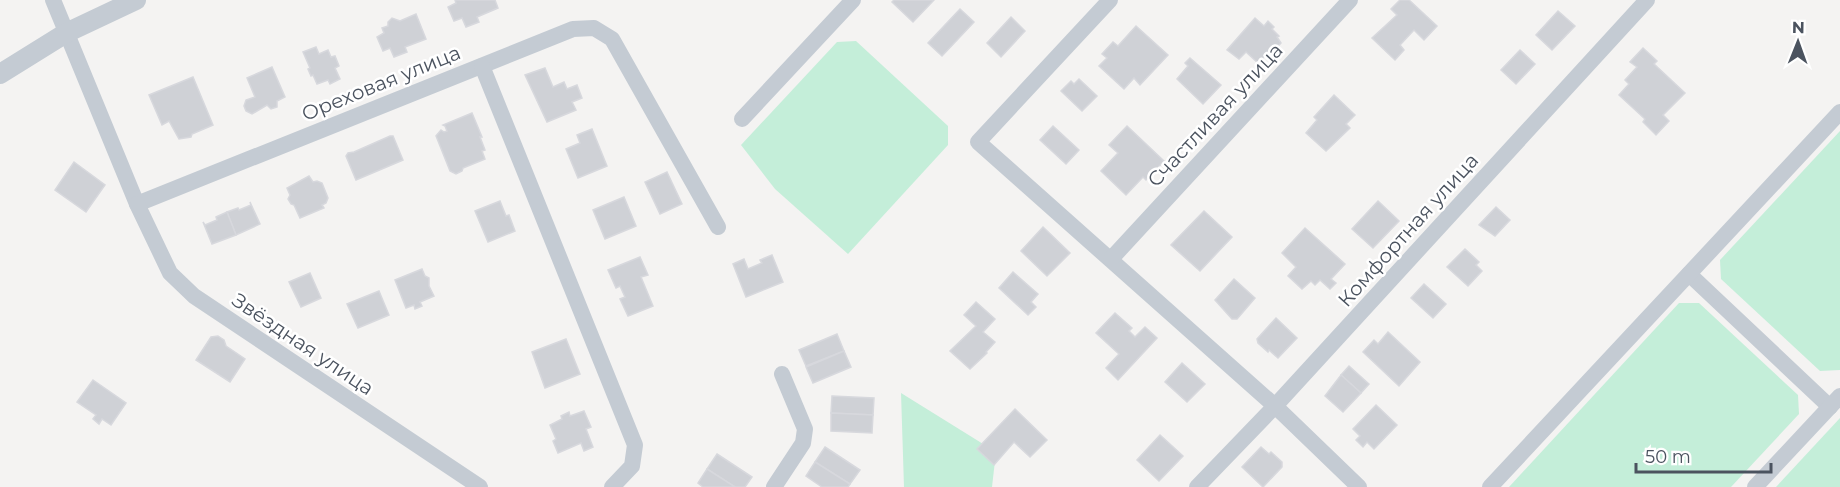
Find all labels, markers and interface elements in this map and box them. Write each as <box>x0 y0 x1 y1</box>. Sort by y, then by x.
north arrow <box>1768 12 1828 72</box>
text: N <box>1792 18 1805 37</box>
street label: Счастливая улица <box>1142 38 1288 192</box>
street label: Ореховая улица <box>298 40 464 126</box>
street label: Комфортная улица <box>1333 148 1483 312</box>
street label: Звёздная улица <box>228 288 378 400</box>
scale bar <box>1636 436 1771 474</box>
text: 50 m <box>1645 446 1691 468</box>

